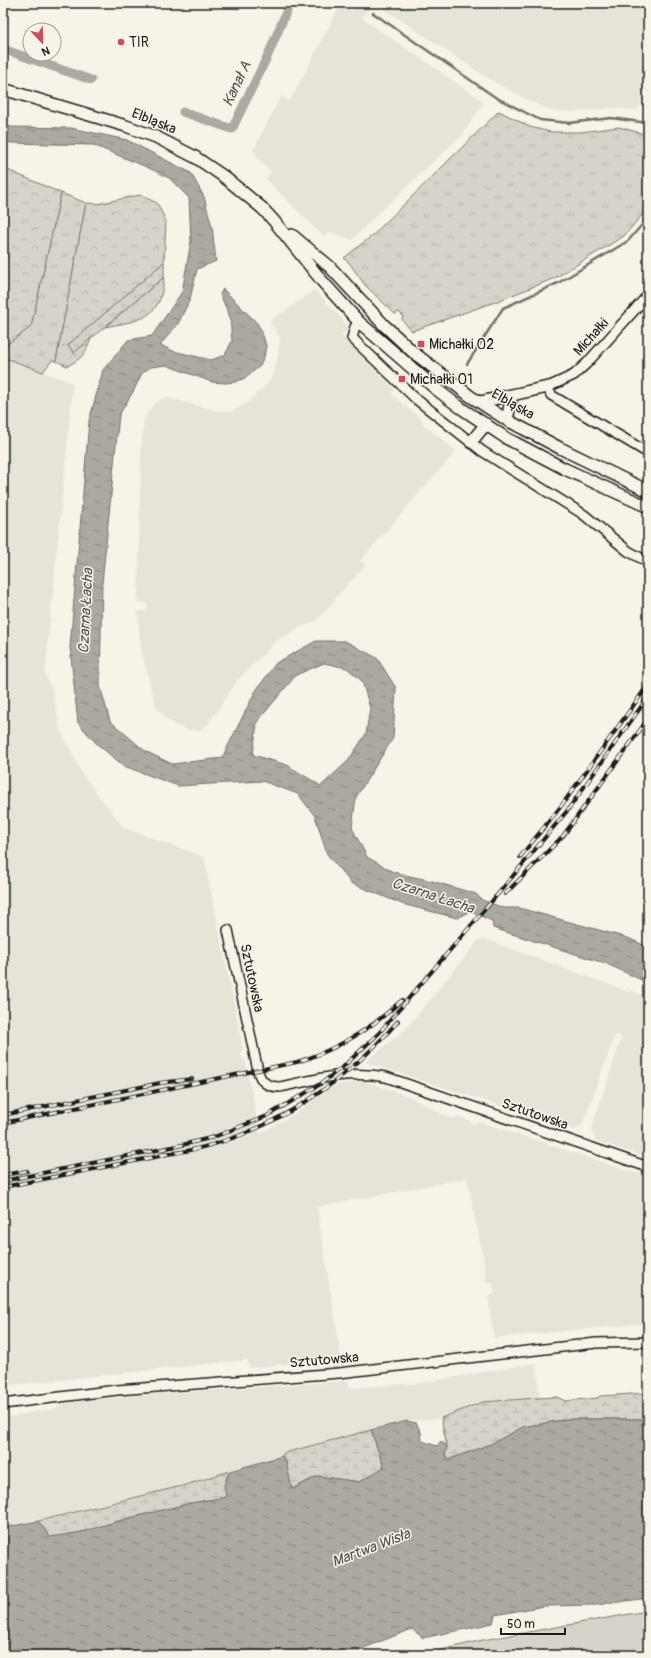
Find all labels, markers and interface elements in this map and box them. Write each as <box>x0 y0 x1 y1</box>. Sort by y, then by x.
north arrow <box>22 22 62 62</box>
place label: TIR <box>129 34 149 51</box>
marker: TIR <box>116 37 126 47</box>
text: N <box>39 43 51 58</box>
water label: Kanał A <box>218 58 256 110</box>
street label: Elbląska <box>129 104 179 138</box>
street label: Michałki <box>570 314 613 359</box>
place label: Michałki 02 <box>429 336 494 353</box>
marker: Michałki 02 <box>416 339 426 349</box>
place label: Michałki 01 <box>410 371 473 388</box>
marker: Michałki 01 <box>397 374 407 384</box>
street label: Elbląska <box>489 385 537 423</box>
water label: Czarna Łacha <box>74 567 98 654</box>
water label: Czarna Łacha <box>389 874 477 919</box>
street label: Sztutowska <box>236 942 268 1014</box>
street label: Sztutowska <box>500 1095 570 1133</box>
street label: Sztutowska <box>289 1349 359 1371</box>
water label: Martwa Wisła <box>329 1524 414 1572</box>
scale bar <box>501 1610 565 1636</box>
text: 50 m <box>507 1617 535 1632</box>

